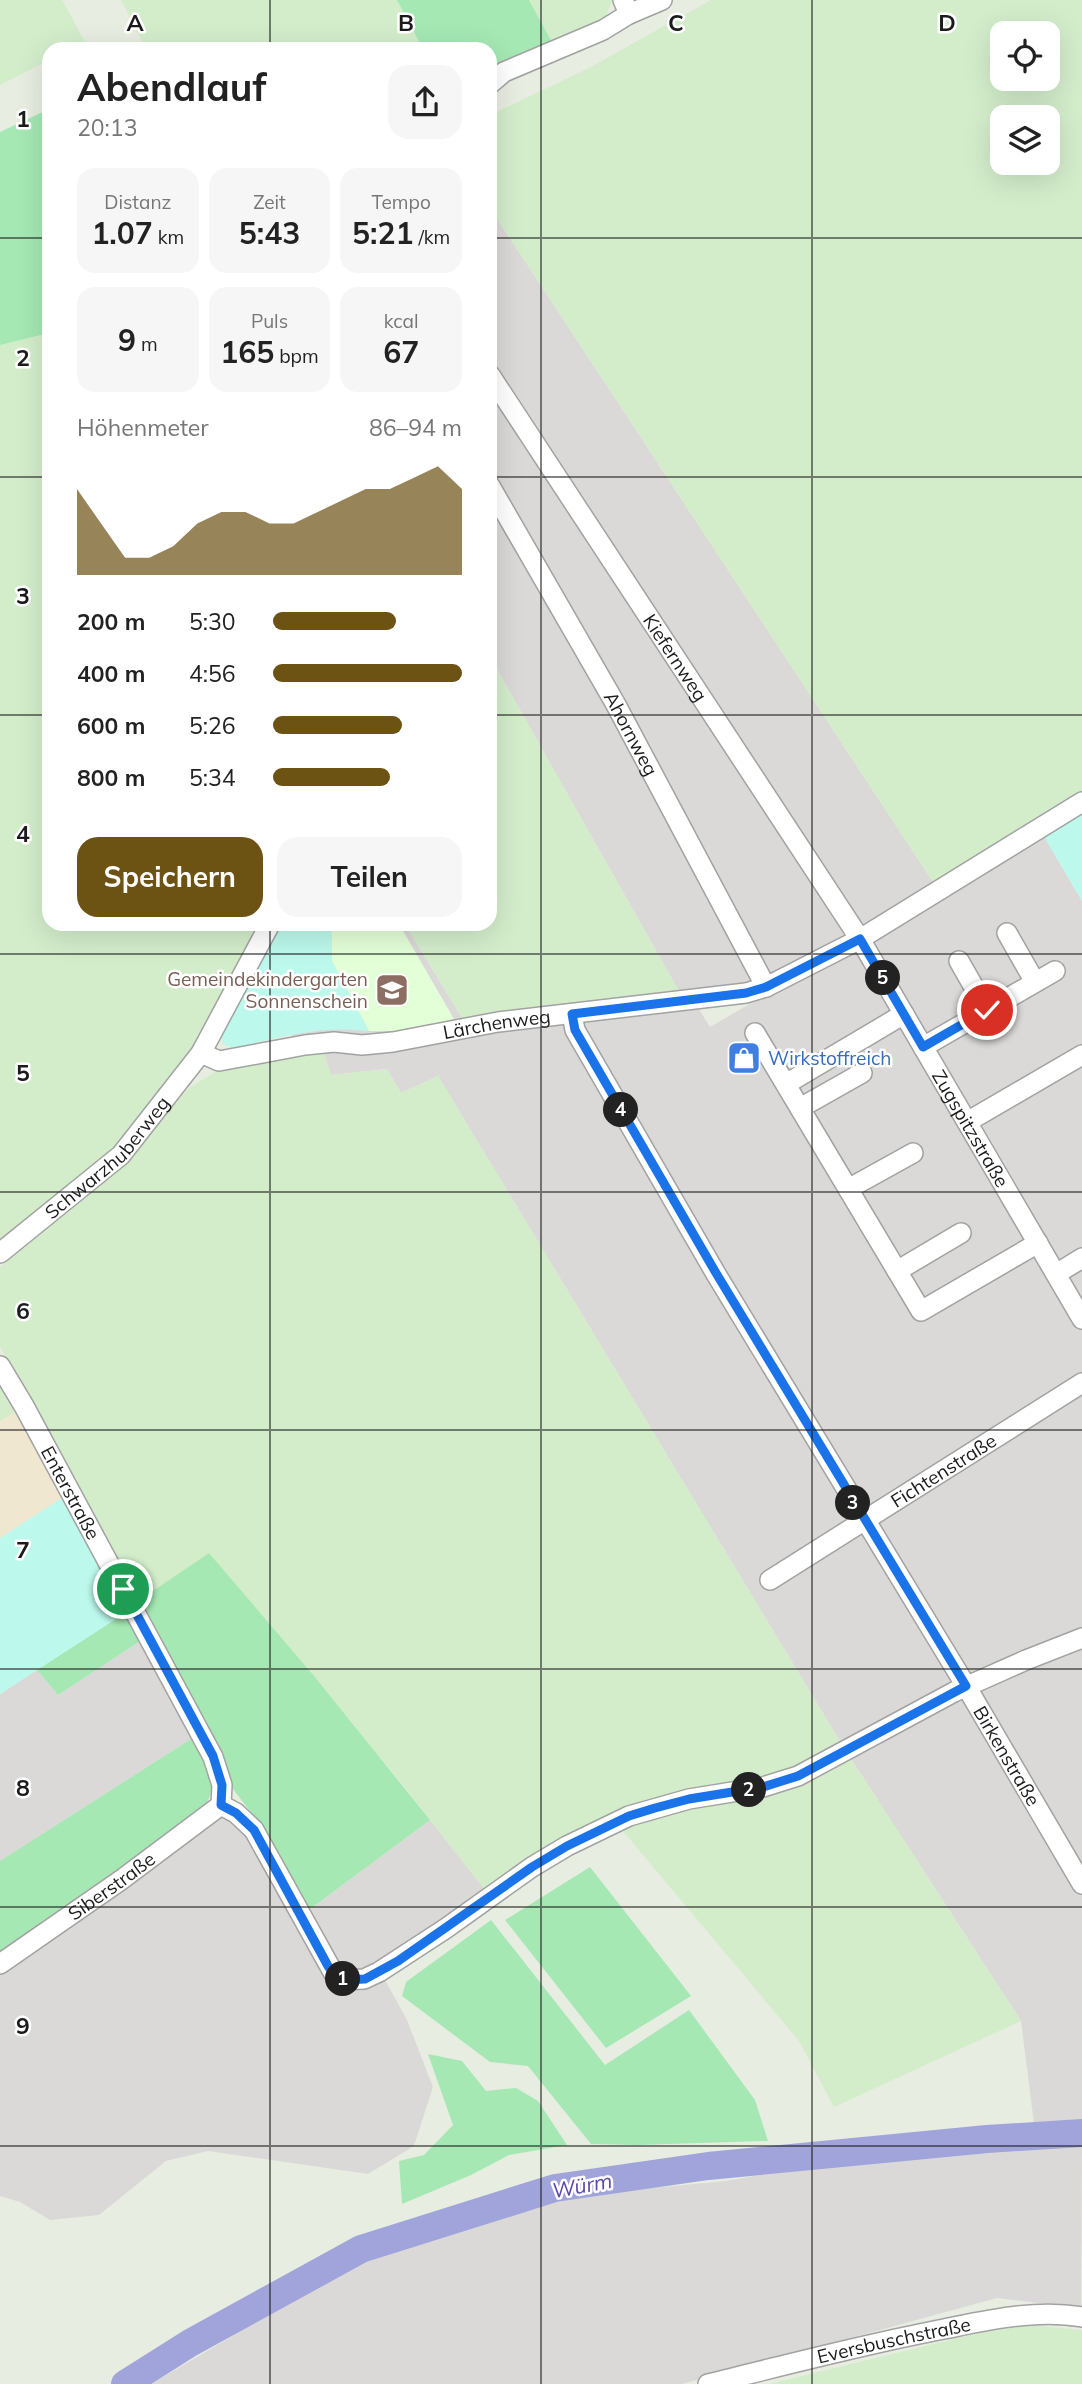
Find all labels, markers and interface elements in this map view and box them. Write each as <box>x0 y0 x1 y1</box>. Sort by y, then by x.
text: A <box>126 8 144 37</box>
text: B <box>398 8 414 37</box>
text: C <box>668 8 684 37</box>
text: D <box>938 8 956 37</box>
map controls <box>990 21 1060 175</box>
button: locate <box>990 21 1060 91</box>
text: Abendlauf <box>77 63 266 111</box>
button: share <box>388 65 462 139</box>
text: 1 <box>16 104 30 133</box>
button: layers <box>990 105 1060 175</box>
text: 20:13 <box>77 113 137 142</box>
text: Distanz <box>104 190 171 214</box>
text: Zeit <box>253 190 286 214</box>
text: Tempo <box>372 190 431 214</box>
text: 1.07 <box>91 214 153 252</box>
text: 5:43 <box>239 214 300 252</box>
text: 5:21 <box>352 214 413 252</box>
text: km <box>153 225 184 249</box>
text: /km <box>413 225 450 249</box>
text: Puls <box>251 309 288 333</box>
text: kcal <box>384 309 419 333</box>
text: 9 <box>118 321 136 359</box>
text: m <box>136 332 158 356</box>
text: 165 <box>220 333 274 371</box>
text: 67 <box>383 333 419 371</box>
text: 2 <box>16 343 30 372</box>
text: bpm <box>274 344 319 368</box>
text: Höhenmeter <box>77 413 209 442</box>
text: 86–94 m <box>369 413 462 442</box>
text: 3 <box>16 581 30 610</box>
text: 200 m <box>77 607 145 636</box>
text: 5:30 <box>189 607 236 636</box>
street label: Kiefernweg <box>638 609 713 706</box>
text: 400 m <box>77 659 145 688</box>
text: 4:56 <box>189 659 236 688</box>
street label: Ahornweg <box>599 687 663 780</box>
text: 600 m <box>77 711 145 740</box>
text: 5:26 <box>189 711 236 740</box>
text: 800 m <box>77 763 145 792</box>
text: 5:34 <box>189 763 236 792</box>
text: 4 <box>16 819 30 848</box>
button: Speichern <box>77 837 263 917</box>
button: Teilen <box>277 837 462 917</box>
pin: 5 <box>866 960 900 996</box>
text: 5 <box>877 965 888 989</box>
place label: Gemeindekindergarten Sonnenschein <box>167 967 368 1013</box>
school or university icon: Gemeindekindergarten Sonnenschein <box>373 971 411 1009</box>
pin <box>957 980 1017 1040</box>
icon: check <box>968 991 1006 1029</box>
street label: Lärchenweg <box>441 1004 552 1044</box>
shop icon: Wirkstoffreich <box>725 1039 763 1077</box>
place label: Wirkstoffreich <box>768 1046 892 1070</box>
text: 5 <box>16 1058 30 1087</box>
street label: Zugspitzstraße <box>927 1065 1014 1192</box>
street label: Schwarzhuberweg <box>40 1091 175 1224</box>
pin: 4 <box>604 1092 638 1128</box>
text: 4 <box>615 1097 626 1121</box>
text: 6 <box>16 1296 30 1325</box>
street label: Fichtenstraße <box>886 1428 1001 1513</box>
street label: Enterstraße <box>36 1442 106 1543</box>
pin: 3 <box>836 1486 870 1520</box>
text: 3 <box>847 1490 858 1514</box>
text: 7 <box>16 1535 30 1564</box>
pin <box>93 1559 153 1619</box>
icon: arrive <box>104 1570 142 1608</box>
street label: Birkenstraße <box>968 1701 1046 1810</box>
pin: 2 <box>732 1772 766 1808</box>
text: 8 <box>16 1773 30 1802</box>
text: 2 <box>743 1777 754 1801</box>
street label: Siberstraße <box>63 1847 160 1925</box>
pin: 1 <box>326 1962 360 1996</box>
text: 1 <box>337 1966 348 1990</box>
text: 9 <box>16 2011 30 2040</box>
water label: Würm <box>550 2167 614 2203</box>
street label: Eversbuschstraße <box>815 2312 973 2369</box>

